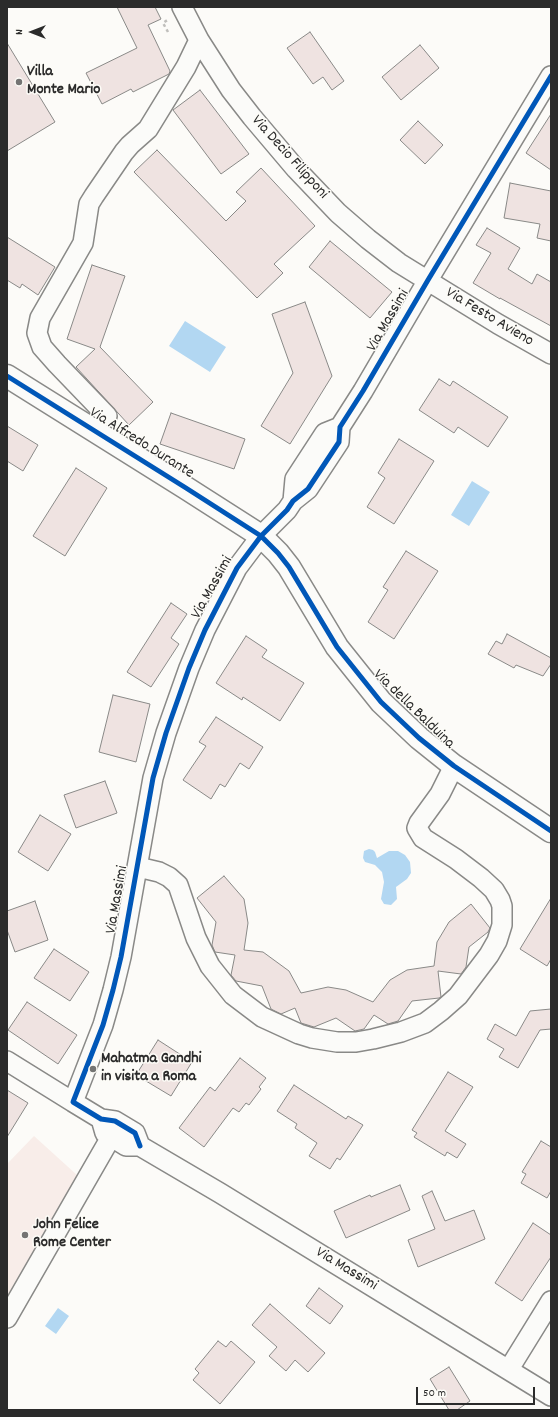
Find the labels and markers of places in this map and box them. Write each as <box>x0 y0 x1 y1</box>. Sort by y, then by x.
place label: Villa Monte Mario <box>27 63 100 101</box>
marker: Villa Monte Mario <box>14 77 24 87</box>
place label: Mahatma Gandhi in visita a Roma <box>101 1050 202 1088</box>
marker: Mahatma Gandhi in visita a Roma <box>88 1064 98 1074</box>
place label: John Felice Rome Center <box>33 1216 111 1254</box>
marker: John Felice Rome Center <box>20 1230 30 1240</box>

